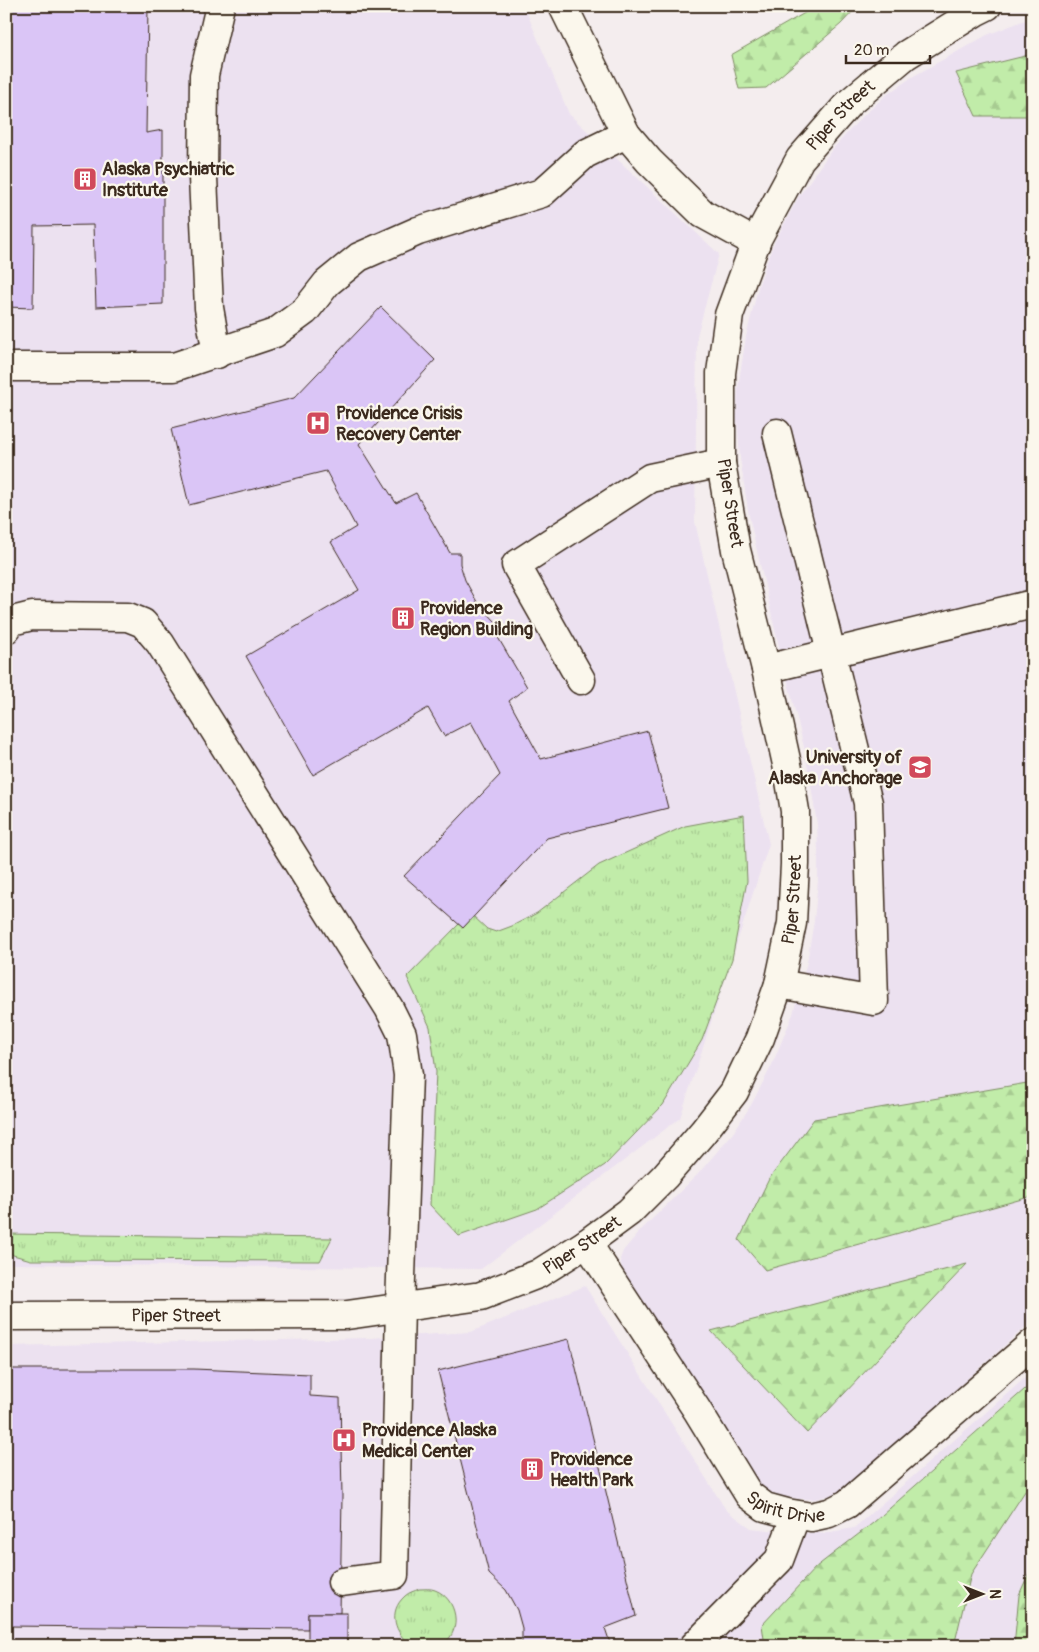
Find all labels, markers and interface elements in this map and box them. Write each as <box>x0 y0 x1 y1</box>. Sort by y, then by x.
scale bar <box>846 32 930 64</box>
text: 20 m <box>854 41 889 60</box>
street label: Piper Street <box>801 74 880 155</box>
place label: Alaska Psychiatric Institute <box>102 158 235 202</box>
building icon: Alaska Psychiatric Institute <box>72 166 98 192</box>
place label: Providence Crisis Recovery Center <box>336 402 463 446</box>
hospital icon: Providence Crisis Recovery Center <box>305 410 331 436</box>
street label: Piper Street <box>712 457 748 550</box>
place label: Providence Region Building <box>420 597 533 641</box>
building icon: Providence Region Building <box>390 605 416 631</box>
place label: University of Alaska Anchorage <box>768 746 903 790</box>
school or university icon: University of Alaska Anchorage <box>907 754 933 780</box>
street label: Piper Street <box>776 854 807 947</box>
street label: Piper Street <box>538 1210 626 1280</box>
street label: Piper Street <box>131 1304 222 1327</box>
place label: Providence Alaska Medical Center <box>362 1419 497 1463</box>
hospital icon: Providence Alaska Medical Center <box>331 1427 357 1453</box>
place label: Providence Health Park <box>550 1448 634 1492</box>
building icon: Providence Health Park <box>519 1456 545 1482</box>
street label: Spirit Drive <box>742 1486 827 1529</box>
north arrow <box>956 1570 1006 1620</box>
text: N <box>986 1589 1003 1599</box>

